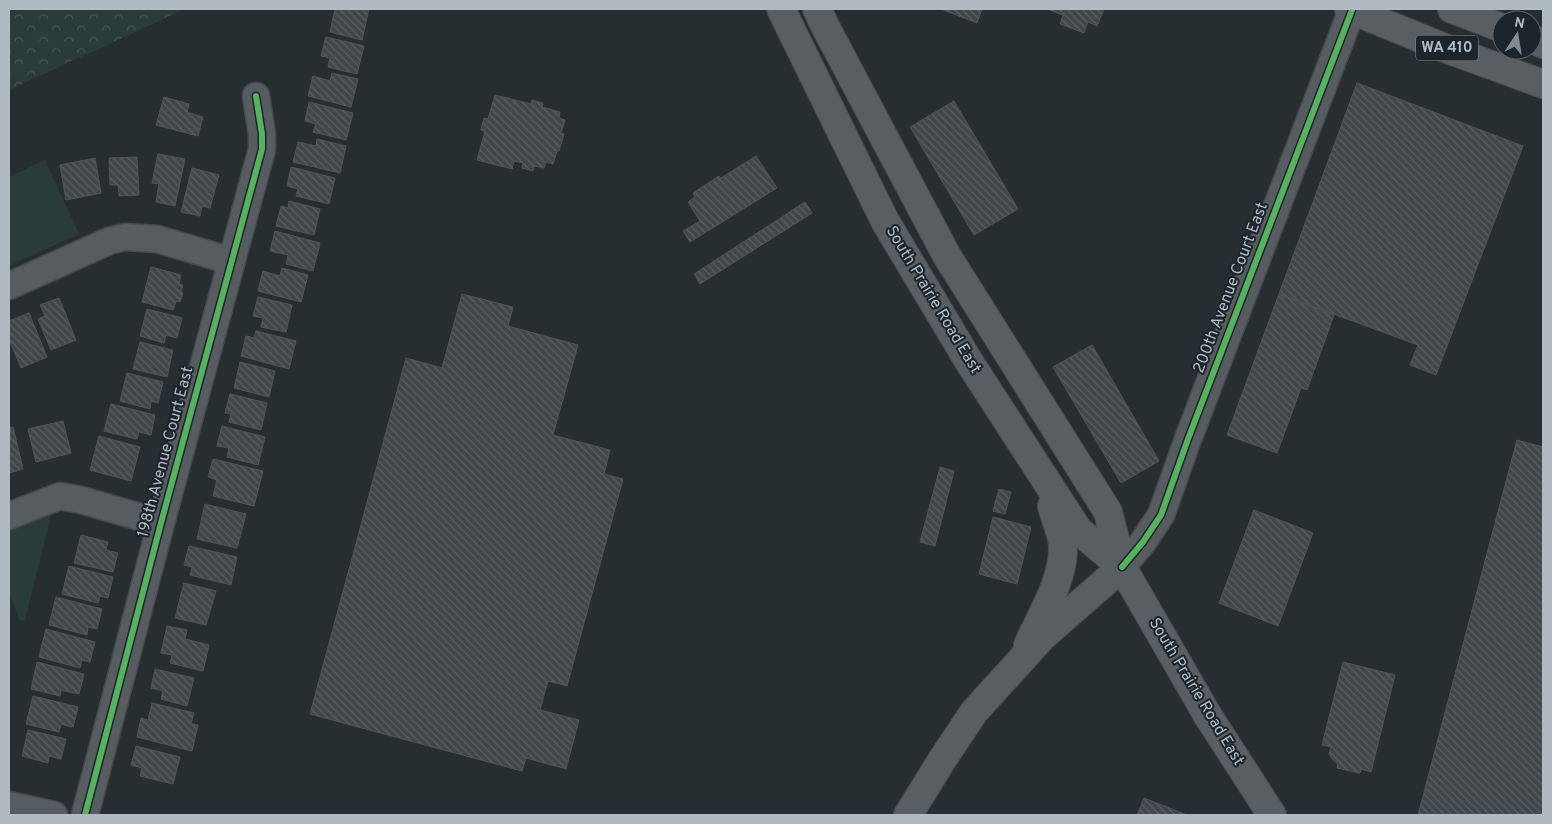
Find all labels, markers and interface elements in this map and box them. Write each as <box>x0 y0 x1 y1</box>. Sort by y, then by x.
north arrow <box>1492 10 1542 60</box>
text: N <box>1513 14 1526 33</box>
road number: WA 410 <box>1416 36 1478 60</box>
street label: 200th Avenue Court East <box>1189 200 1273 376</box>
street label: South Prairie Road East <box>881 222 985 378</box>
street label: 198th Avenue Court East <box>134 364 198 540</box>
street label: South Prairie Road East <box>1144 614 1248 770</box>

